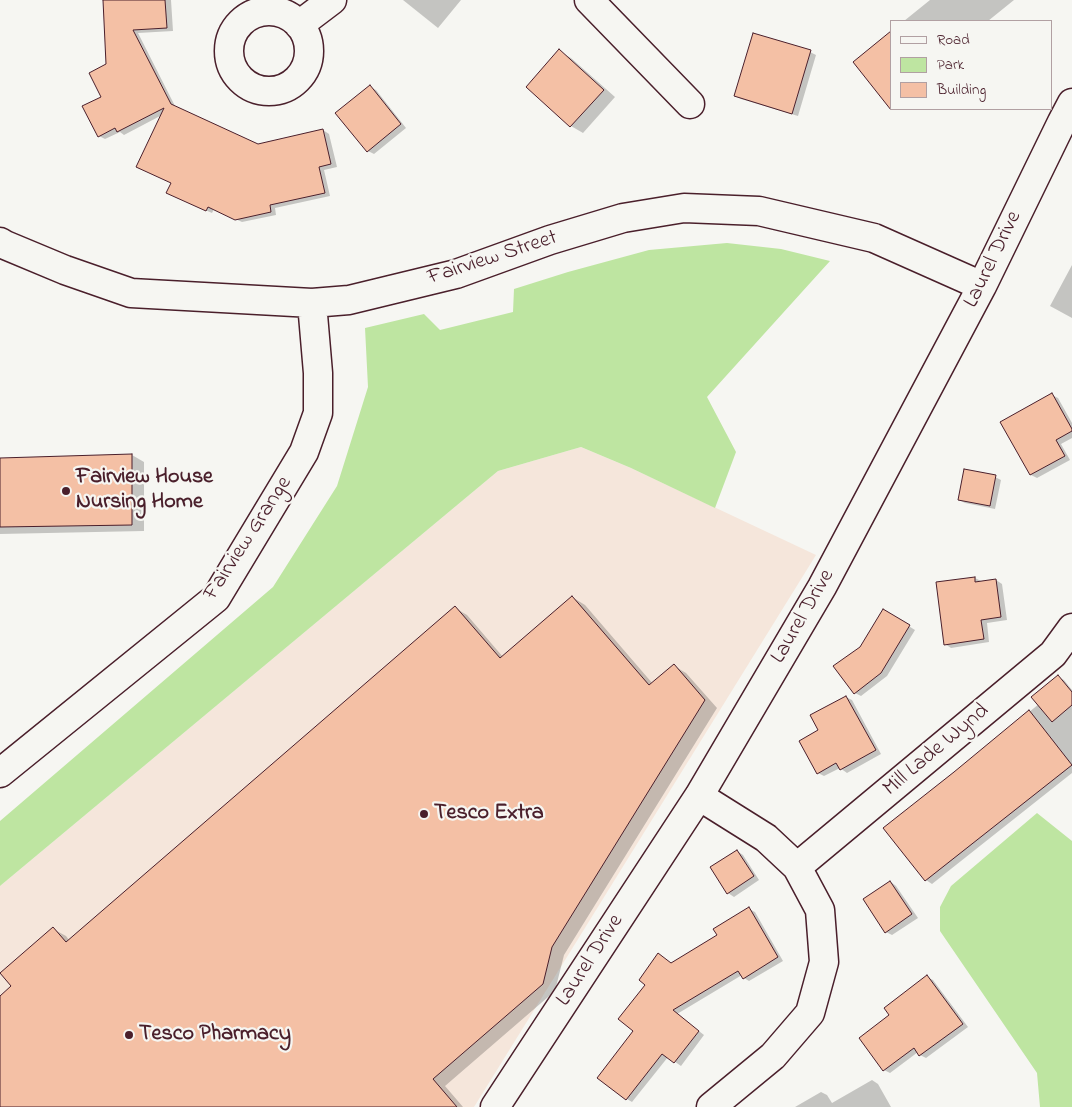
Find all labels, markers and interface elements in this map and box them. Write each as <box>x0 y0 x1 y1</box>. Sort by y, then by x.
legend <box>890 20 1052 110</box>
text: Road <box>937 29 970 51</box>
text: Park <box>937 54 964 76</box>
text: Building <box>937 79 986 101</box>
street label: Laurel Drive <box>959 207 1029 313</box>
street label: Fairview Street <box>425 226 561 292</box>
place label: Fairview House Nursing Home <box>76 465 213 516</box>
street label: Fairview Grange <box>199 472 299 606</box>
marker: Fairview House Nursing Home <box>60 485 72 497</box>
street label: Laurel Drive <box>766 565 842 669</box>
street label: Mill Lade Wynd <box>879 699 995 803</box>
place label: Tesco Extra <box>434 801 544 827</box>
marker: Tesco Extra <box>418 808 430 820</box>
street label: Laurel Drive <box>552 910 630 1012</box>
place label: Tesco Pharmacy <box>139 1022 291 1048</box>
marker: Tesco Pharmacy <box>123 1029 135 1041</box>

